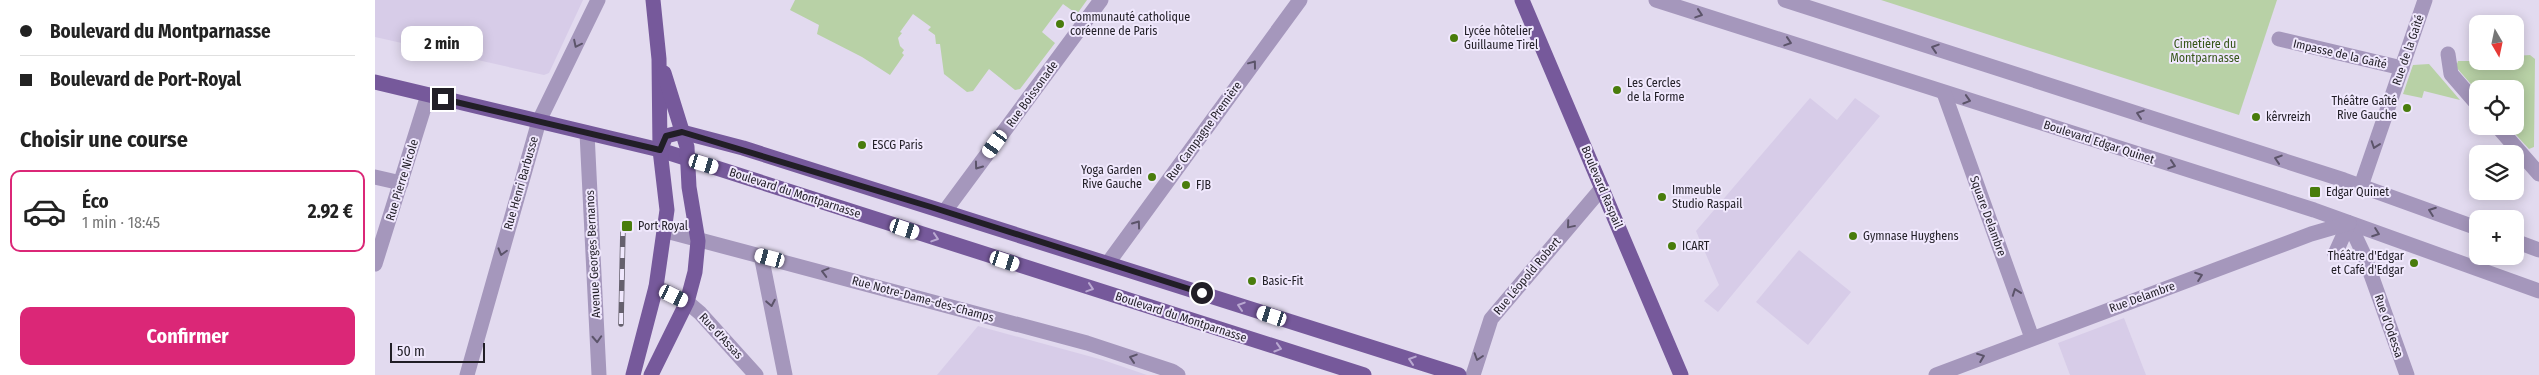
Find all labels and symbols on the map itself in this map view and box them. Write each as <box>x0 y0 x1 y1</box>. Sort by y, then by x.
one-way arrow <box>1694 8 1702 18</box>
place label: Communauté catholique coréenne de Paris <box>1070 10 1190 38</box>
street label: Rue de la Gaîté <box>2389 13 2427 87</box>
north arrow <box>2469 15 2524 70</box>
marker: Communauté catholique coréenne de Paris <box>1054 18 1066 30</box>
place label: Lycée hôtelier Guillaume Tirel <box>1464 24 1538 52</box>
callout: 2 min <box>402 27 484 62</box>
marker: Lycée hôtelier Guillaume Tirel <box>1448 32 1460 44</box>
street label: Impasse de la Gaîté <box>2292 36 2388 72</box>
one-way arrow <box>1783 37 1791 47</box>
park label: Cimetière du Montparnasse <box>2170 37 2240 65</box>
one-way arrow <box>573 39 583 48</box>
one-way arrow <box>1932 44 1940 54</box>
street label: Rue Boissonade <box>1003 58 1061 130</box>
one-way arrow <box>1247 61 1255 70</box>
place label: Les Cercles de la Forme <box>1627 76 1685 104</box>
street label: Rue Campagne Première <box>1163 79 1245 183</box>
marker: Les Cercles de la Forme <box>1611 84 1623 96</box>
route end <box>432 88 454 110</box>
place label: Théâtre Gaîté Rive Gauche <box>2331 94 2397 122</box>
one-way arrow <box>1963 95 1971 105</box>
marker: Théâtre Gaîté Rive Gauche <box>2401 102 2413 114</box>
one-way arrow <box>2136 110 2145 120</box>
place label: kêrvreizh <box>2266 110 2311 124</box>
marker: kêrvreizh <box>2250 111 2262 123</box>
street label: Boulevard Edgar Quinet <box>2042 118 2156 167</box>
car <box>980 127 1009 161</box>
street label: Rue Henri Barbusse <box>501 135 541 231</box>
street label: Rue Pierre Nicole <box>383 138 421 222</box>
place label: ESCG Paris <box>872 138 923 152</box>
marker: ESCG Paris <box>856 139 868 151</box>
one-way arrow <box>2370 140 2380 149</box>
street label: Boulevard Raspail <box>1578 144 1626 230</box>
car <box>687 152 720 176</box>
one-way arrow <box>2274 154 2283 164</box>
one-way arrow <box>976 160 984 169</box>
one-way arrow <box>2168 160 2176 170</box>
place label: Yoga Garden Rive Gauche <box>1081 163 1142 191</box>
street label: Boulevard du Montparnasse <box>727 165 863 221</box>
marker: Yoga Garden Rive Gauche <box>1146 171 1158 183</box>
street label: Square Delambre <box>1967 174 2009 258</box>
place label: FJB <box>1196 178 1211 192</box>
marker: FJB <box>1180 179 1192 191</box>
place label: Immeuble Studio Raspail <box>1672 183 1742 211</box>
marker: Edgar Quinet <box>2308 185 2322 199</box>
place label: Edgar Quinet <box>2326 185 2389 199</box>
street label: Avenue Georges Bernanos <box>583 190 603 318</box>
marker: Immeuble Studio Raspail <box>1656 191 1668 203</box>
one-way arrow <box>2428 207 2436 217</box>
car <box>888 217 921 241</box>
marker: Port Royal <box>620 219 634 233</box>
place label: Port Royal <box>638 219 688 233</box>
one-way arrow <box>1131 220 1140 230</box>
one-way arrow <box>1567 220 1576 229</box>
one-way arrow <box>2372 227 2380 237</box>
place label: Gymnase Huyghens <box>1863 229 1959 243</box>
marker: Gymnase Huyghens <box>1847 230 1859 242</box>
one-way arrow <box>931 233 939 243</box>
street label: Rue Léopold Robert <box>1490 234 1564 318</box>
place label: ICART <box>1682 239 1710 253</box>
marker: ICART <box>1666 240 1678 252</box>
car <box>753 247 786 269</box>
one-way arrow <box>497 248 507 256</box>
car <box>988 249 1021 273</box>
place label: Théâtre d'Edgar et Café d'Edgar <box>2328 249 2405 277</box>
marker: Théâtre d'Edgar et Café d'Edgar <box>2408 257 2420 269</box>
one-way arrow <box>821 268 829 278</box>
one-way arrow <box>2194 272 2203 282</box>
street label: Rue Notre-Dame-des-Champs <box>851 273 995 325</box>
place label: Basic-Fit <box>1262 274 1303 288</box>
marker: Basic-Fit <box>1246 275 1258 287</box>
street label: Rue Delambre <box>2107 279 2177 315</box>
route start <box>1191 282 1213 304</box>
car <box>657 283 690 309</box>
one-way arrow <box>1085 283 1094 293</box>
one-way arrow <box>2012 288 2022 297</box>
street label: Boulevard du Montparnasse <box>1113 289 1249 345</box>
street label: Rue d'Odessa <box>2372 292 2406 360</box>
one-way arrow <box>765 299 775 307</box>
one-way arrow <box>1237 302 1245 312</box>
car <box>1255 304 1288 328</box>
street label: Rue d'Assas <box>696 310 746 362</box>
one-way arrow <box>592 336 603 344</box>
scale bar <box>390 340 485 363</box>
one-way arrow <box>1274 343 1282 353</box>
one-way arrow <box>1474 352 1484 360</box>
one-way arrow <box>1977 353 1985 363</box>
one-way arrow <box>1129 354 1138 364</box>
one-way arrow <box>1409 356 1417 366</box>

